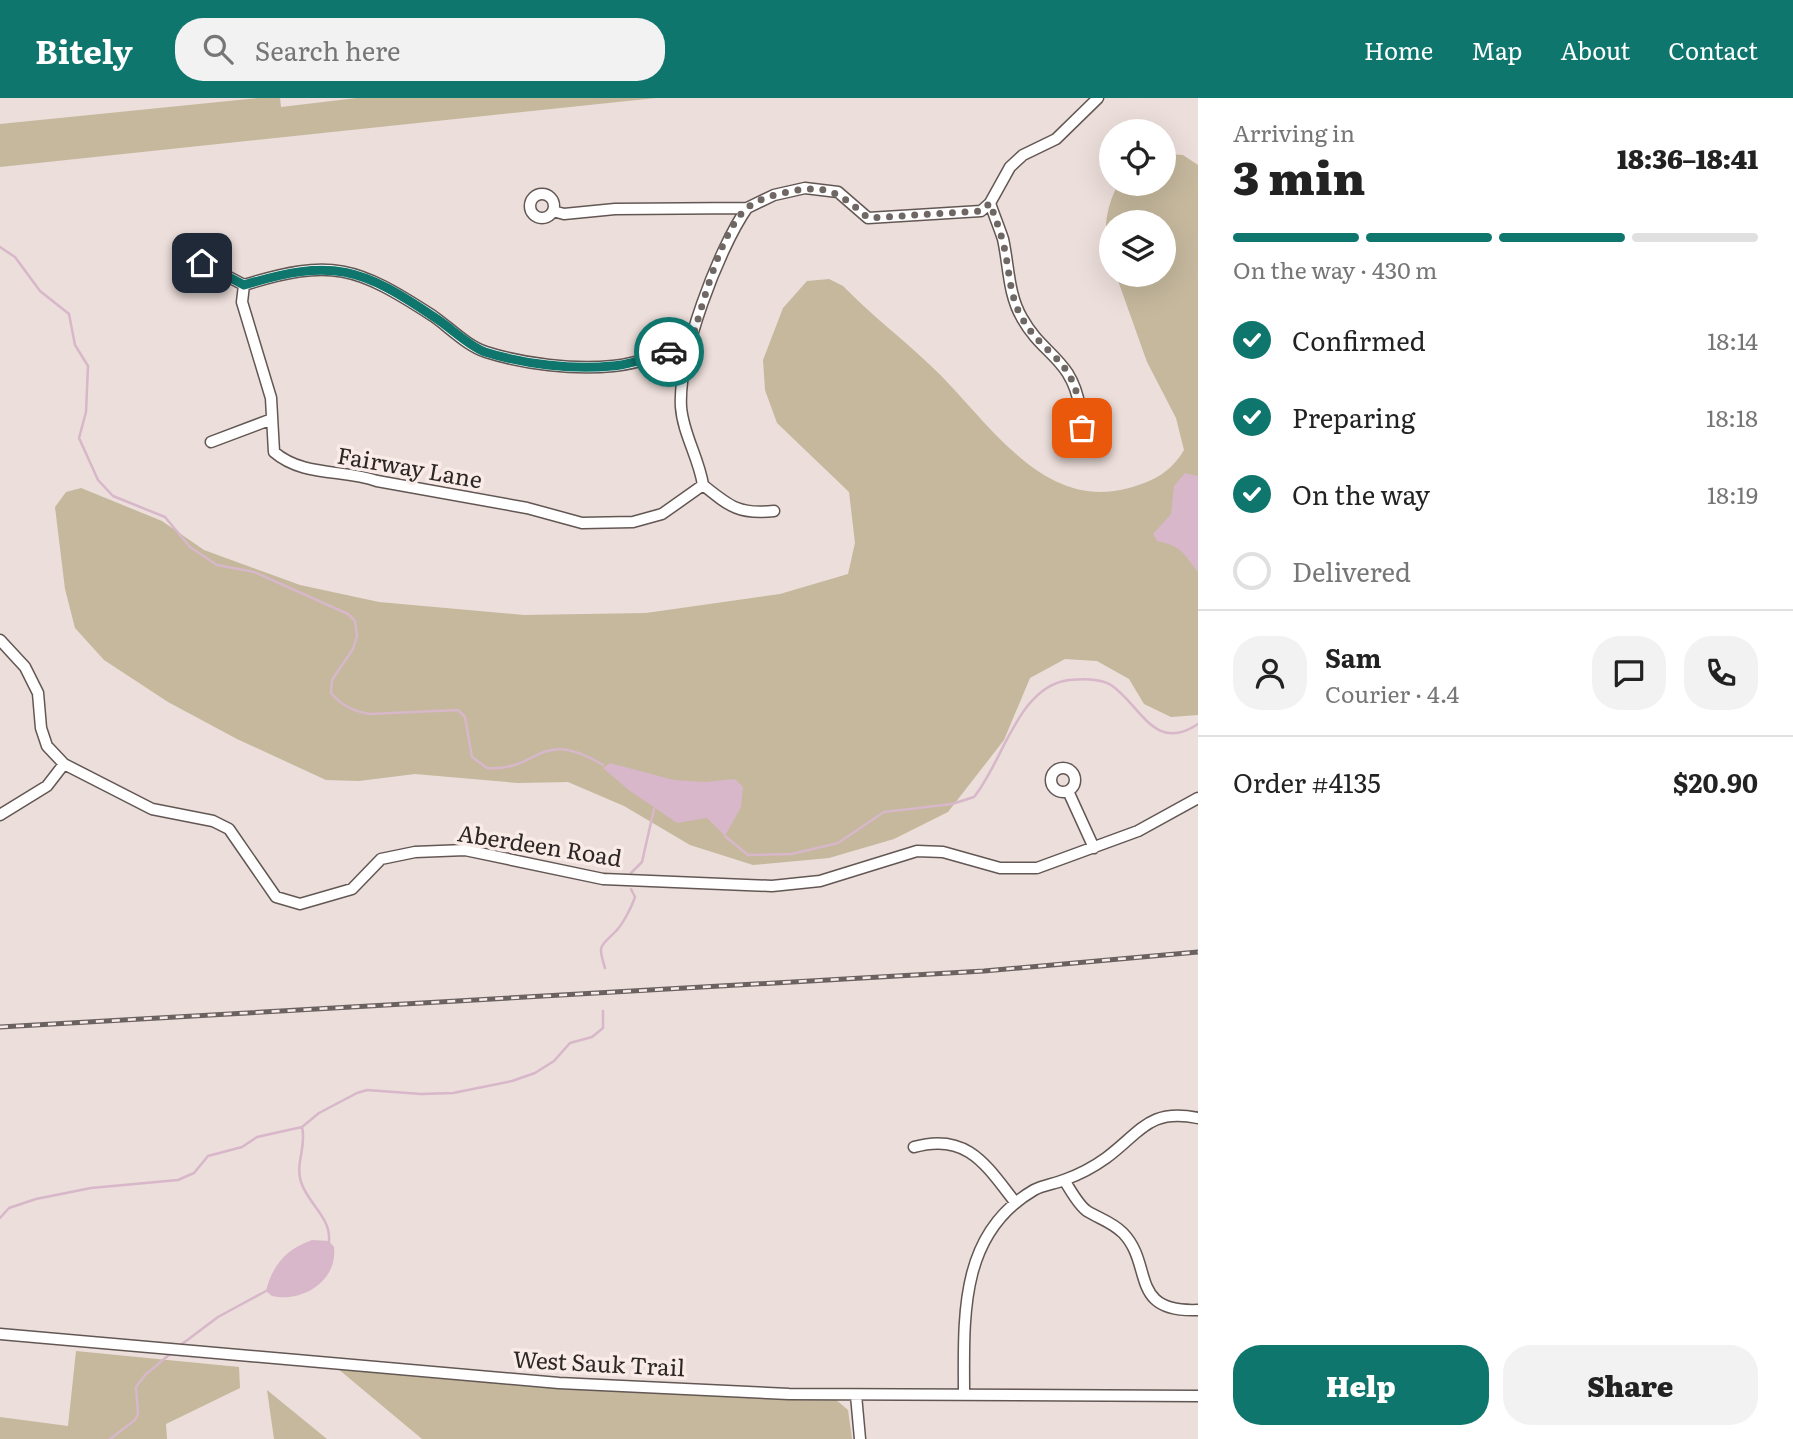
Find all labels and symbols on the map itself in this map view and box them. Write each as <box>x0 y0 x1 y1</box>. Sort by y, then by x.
pin <box>172 233 232 293</box>
courier <box>634 317 704 387</box>
pin <box>1052 398 1112 458</box>
street label: Fairway Lane <box>335 437 485 495</box>
street label: Aberdeen Road <box>455 814 625 874</box>
street label: West Sauk Trail <box>512 1341 686 1383</box>

